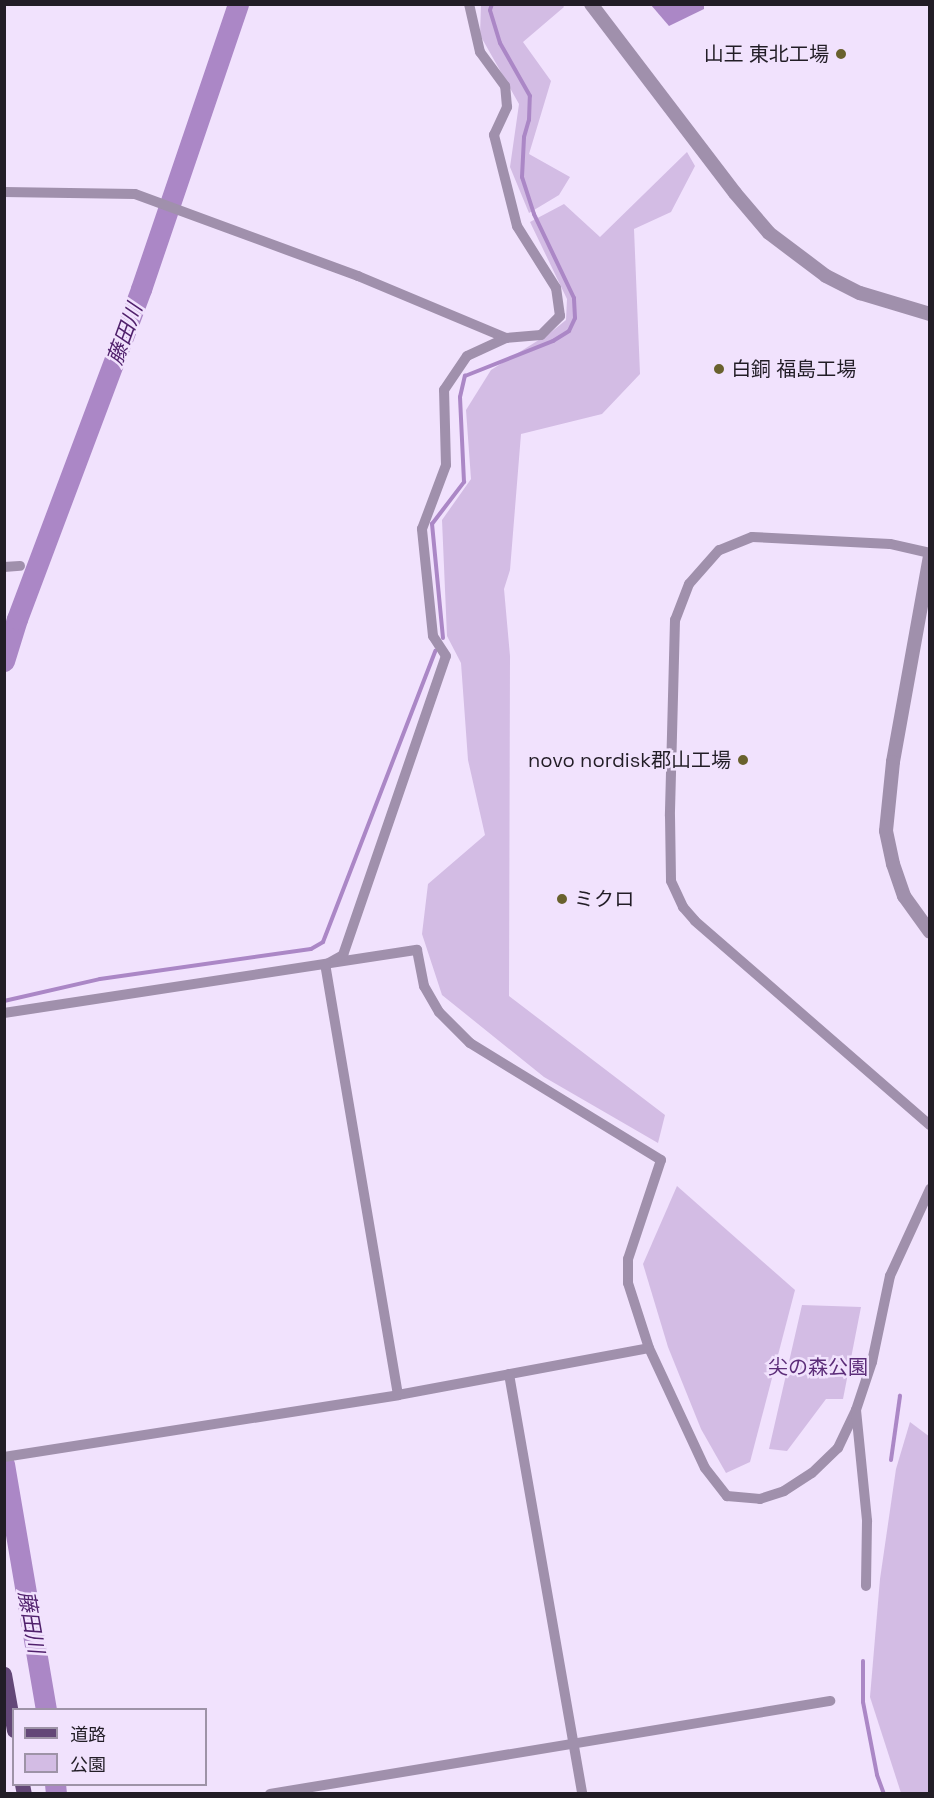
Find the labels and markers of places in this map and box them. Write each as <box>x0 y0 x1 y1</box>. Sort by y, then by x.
place label: 山王 東北工場 <box>704 42 829 66</box>
marker: 山王 東北工場 <box>834 47 848 61</box>
place label: 白銅 福島工場 <box>731 357 856 381</box>
marker: 白銅 福島工場 <box>712 362 726 376</box>
place label: novo nordisk郡山工場 <box>528 748 731 772</box>
marker: novo nordisk郡山工場 <box>736 753 750 767</box>
place label: ミクロ <box>574 887 634 911</box>
marker: ミクロ <box>555 892 569 906</box>

